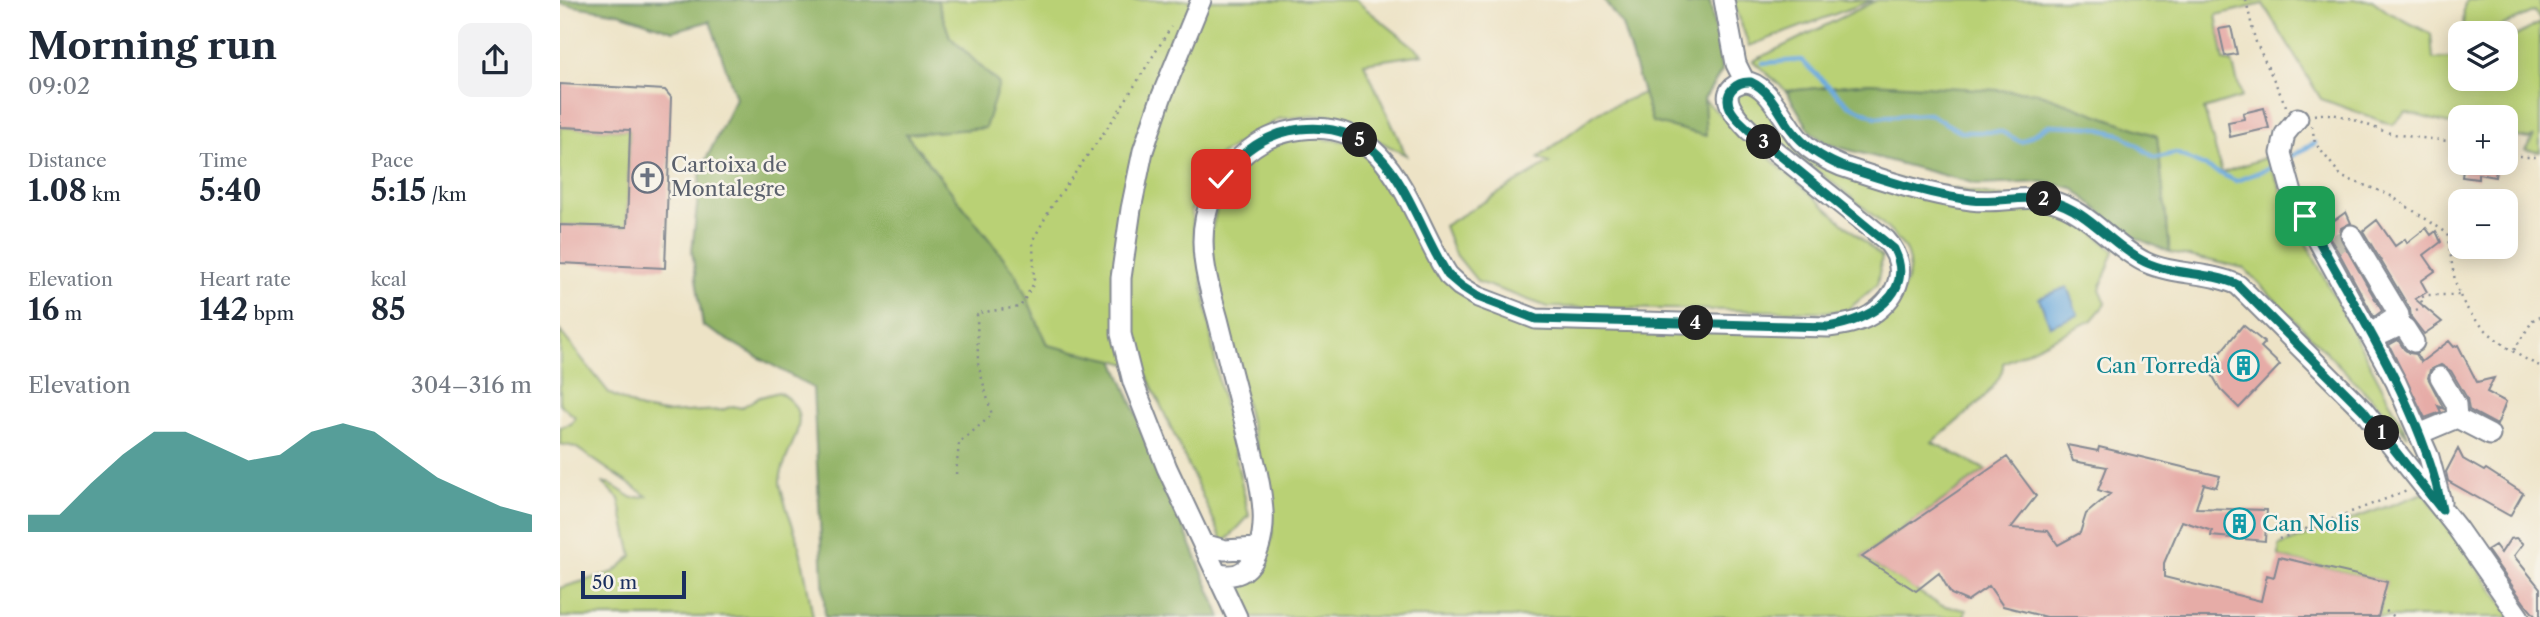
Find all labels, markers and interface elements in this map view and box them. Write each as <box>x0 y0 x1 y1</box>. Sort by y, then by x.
map controls <box>2448 21 2518 259</box>
button: layers <box>2448 21 2518 91</box>
text: Morning run <box>28 22 277 69</box>
button: share <box>458 23 532 97</box>
text: 09:02 <box>28 72 90 100</box>
button: + <box>2448 105 2518 175</box>
pin: 5 <box>1342 122 1378 158</box>
pin: 3 <box>1746 124 1782 160</box>
text: 5 <box>1354 128 1365 151</box>
text: 3 <box>1758 130 1769 153</box>
text: Distance <box>28 149 107 172</box>
text: Time <box>199 149 247 172</box>
text: Pace <box>371 149 414 172</box>
pin <box>1191 149 1251 209</box>
place label: Cartoixa de Montalegre <box>671 152 787 201</box>
church icon: Cartoixa de Montalegre <box>631 160 665 194</box>
icon: check <box>1202 160 1240 198</box>
text: 1.08 <box>28 172 87 209</box>
text: 5:40 <box>199 172 262 209</box>
text: 5:15 <box>371 172 426 209</box>
pin: 2 <box>2026 182 2062 216</box>
text: km <box>87 183 121 206</box>
text: /km <box>426 183 467 206</box>
pin <box>2275 186 2335 246</box>
text: 2 <box>2038 187 2049 210</box>
button: − <box>2448 189 2518 259</box>
icon: arrive <box>2286 197 2324 235</box>
text: Elevation <box>28 268 113 291</box>
text: Heart rate <box>199 268 291 291</box>
text: kcal <box>371 268 407 291</box>
text: 16 <box>28 291 59 328</box>
text: 142 <box>199 291 248 328</box>
text: 85 <box>371 291 406 328</box>
text: m <box>59 302 82 325</box>
text: bpm <box>248 302 294 325</box>
pin: 4 <box>1678 306 1714 340</box>
text: 4 <box>1690 311 1701 334</box>
building icon: Can Torredà <box>2227 349 2261 383</box>
place label: Can Torredà <box>2096 353 2222 378</box>
text: Elevation <box>28 371 131 399</box>
text: 304–316 m <box>411 371 532 399</box>
pin: 1 <box>2364 416 2400 450</box>
text: 1 <box>2377 421 2386 444</box>
building icon: Can Nolis <box>2222 507 2256 541</box>
place label: Can Nolis <box>2262 511 2359 536</box>
scale bar <box>581 568 686 600</box>
text: 50 m <box>592 571 637 594</box>

